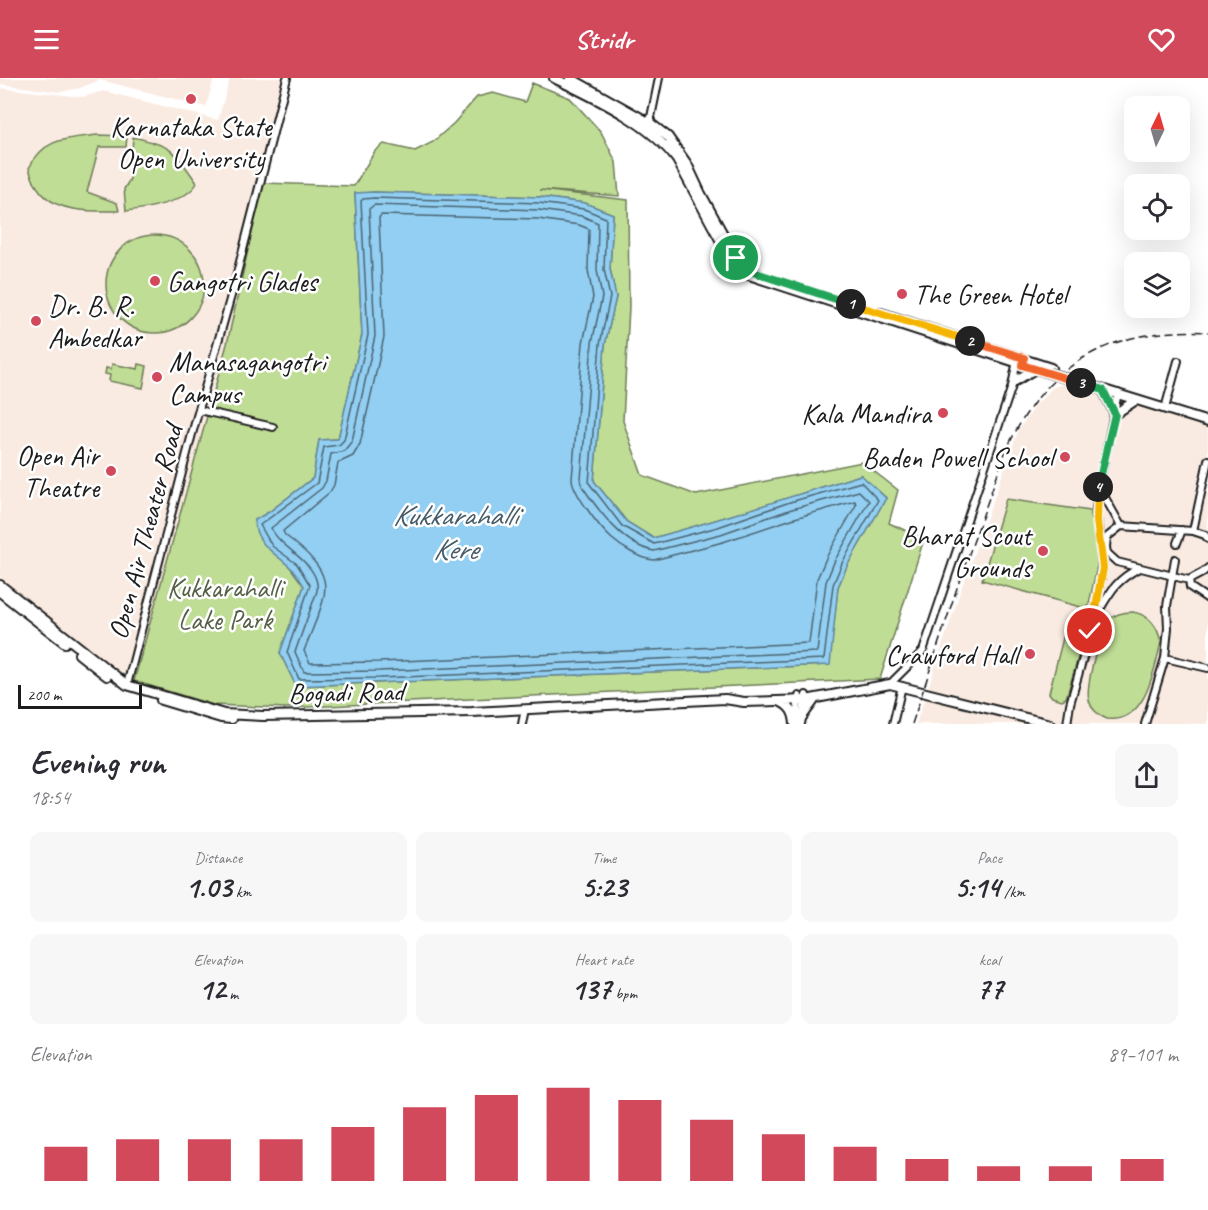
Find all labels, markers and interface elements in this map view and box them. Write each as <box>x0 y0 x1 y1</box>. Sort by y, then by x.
text: Stridr <box>575 22 633 56</box>
icon: menu <box>30 23 63 56</box>
icon: heart <box>1145 23 1178 56</box>
marker: Karnataka State Open University <box>184 92 198 106</box>
north arrow <box>1124 96 1190 162</box>
map controls <box>1124 96 1190 318</box>
place label: Karnataka State Open University <box>110 109 274 176</box>
button: locate <box>1124 174 1190 240</box>
pin <box>710 232 761 283</box>
icon: arrive <box>719 241 752 274</box>
button: layers <box>1124 252 1190 318</box>
place label: Gangotri Glades <box>167 264 319 299</box>
marker: Gangotri Glades <box>148 274 162 288</box>
place label: The Green Hotel <box>914 277 1072 312</box>
marker: The Green Hotel <box>895 287 909 301</box>
place label: Dr. B. R. Ambedkar <box>48 288 143 355</box>
pin: 1 <box>836 289 866 319</box>
text: 1 <box>847 294 855 314</box>
marker: Dr. B. R. Ambedkar <box>29 314 43 328</box>
pin: 2 <box>955 326 985 356</box>
text: 2 <box>966 331 974 351</box>
place label: Manasagangotri Campus <box>169 344 329 411</box>
pin: 3 <box>1066 368 1096 398</box>
marker: Manasagangotri Campus <box>150 370 164 384</box>
text: 3 <box>1077 373 1085 393</box>
place label: Kala Mandira <box>801 396 933 431</box>
marker: Kala Mandira <box>936 406 950 420</box>
street label: Open Air Theater Road <box>100 417 191 643</box>
place label: Open Air Theatre <box>16 438 101 505</box>
place label: Baden Powell School <box>863 440 1058 475</box>
marker: Baden Powell School <box>1058 450 1072 464</box>
marker: Open Air Theatre <box>104 464 118 478</box>
pin: 4 <box>1083 472 1113 502</box>
text: 4 <box>1094 477 1102 497</box>
water label: Kukkarahalli Kere <box>393 496 525 568</box>
place label: Bharat Scout Grounds <box>901 518 1034 585</box>
marker: Bharat Scout Grounds <box>1036 544 1050 558</box>
park label: Kukkarahalli Lake Park <box>167 570 287 637</box>
pin <box>1064 605 1115 656</box>
icon: check <box>1073 614 1106 647</box>
place label: Crawford Hall <box>886 637 1023 672</box>
marker: Crawford Hall <box>1023 647 1037 661</box>
street label: Bogadi Road <box>288 673 408 711</box>
scale bar <box>18 682 142 710</box>
text: 200 m <box>27 685 61 705</box>
text: Evening run <box>30 741 165 783</box>
button: share <box>1115 744 1178 807</box>
text: 18:54 <box>30 785 70 810</box>
text: Distance <box>194 848 242 868</box>
text: Time <box>592 848 616 868</box>
text: Pace <box>977 848 1002 868</box>
text: 1.03 <box>185 868 232 906</box>
text: 5:23 <box>581 868 627 906</box>
text: 5:14 <box>954 868 1000 906</box>
text: km <box>232 882 251 902</box>
text: /km <box>1000 882 1025 902</box>
text: Elevation <box>194 950 243 970</box>
text: Heart rate <box>575 950 633 970</box>
text: kcal <box>979 950 1000 970</box>
text: 12 <box>198 970 225 1008</box>
text: 137 <box>571 970 611 1008</box>
text: 77 <box>976 970 1003 1008</box>
text: m <box>225 984 238 1004</box>
text: bpm <box>611 984 637 1004</box>
text: Elevation <box>30 1042 92 1067</box>
text: 89–101 m <box>1108 1042 1178 1067</box>

